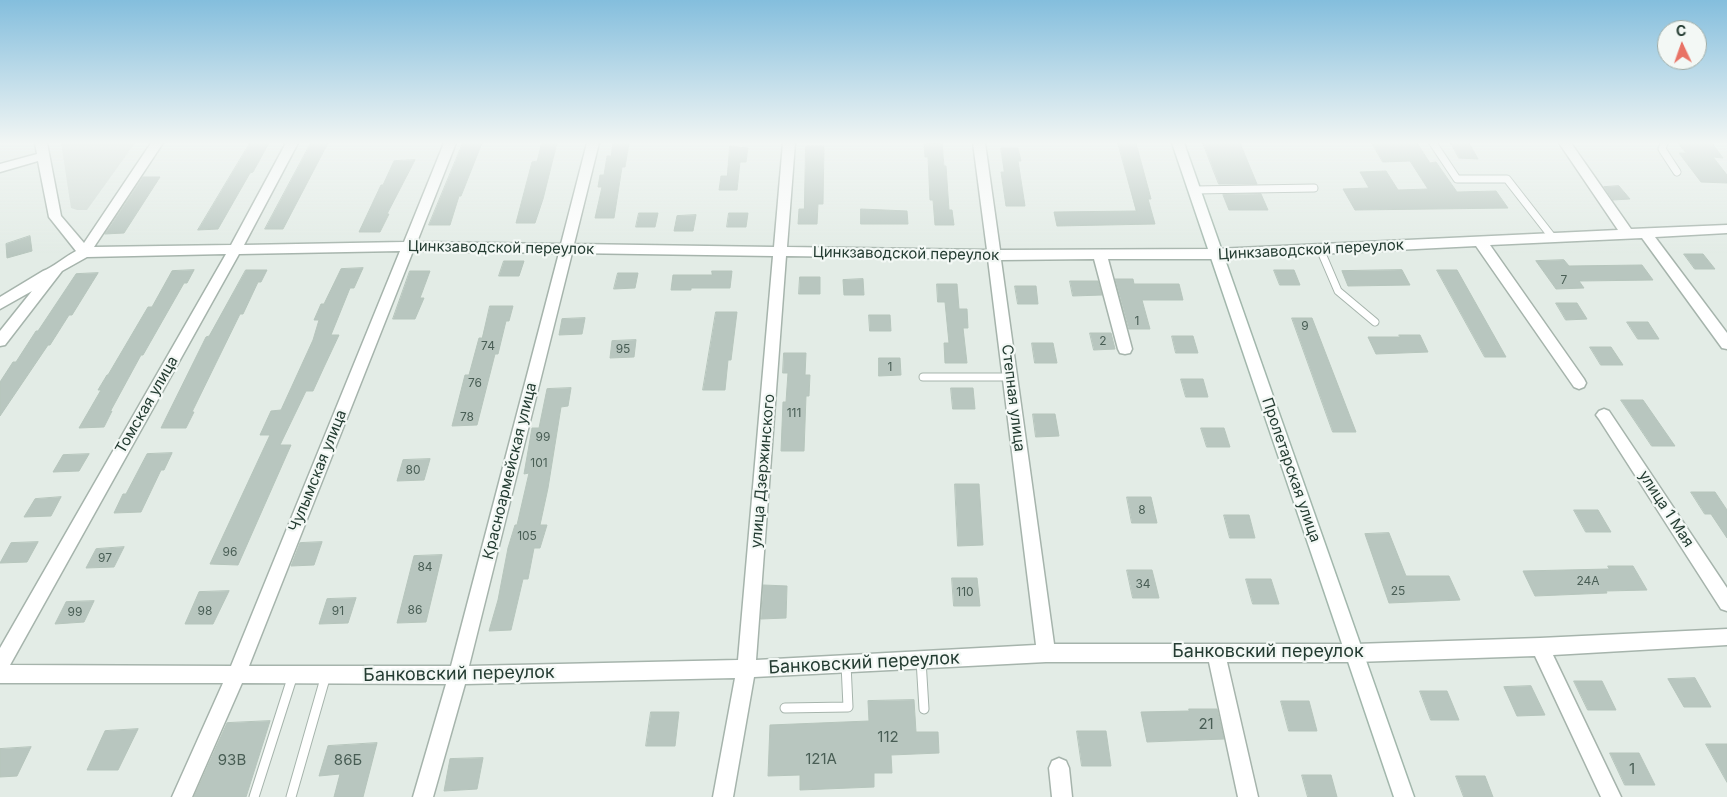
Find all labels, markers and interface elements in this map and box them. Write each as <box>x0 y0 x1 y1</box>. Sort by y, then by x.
north arrow <box>1657 20 1707 70</box>
text: С <box>1676 22 1687 39</box>
street label: Цинкзаводской переулок <box>1218 236 1404 264</box>
street label: Цинкзаводской переулок <box>408 237 594 259</box>
street label: Цинкзаводской переулок <box>813 243 999 265</box>
house number: 7 <box>1561 273 1567 287</box>
house number: 1 <box>1135 314 1139 328</box>
house number: 9 <box>1301 319 1309 333</box>
house number: 2 <box>1099 334 1107 348</box>
house number: 74 <box>481 339 495 353</box>
house number: 95 <box>616 342 630 356</box>
street label: Степная улица <box>998 343 1028 453</box>
street label: Томская улица <box>112 353 182 457</box>
house number: 1 <box>888 360 892 374</box>
house number: 76 <box>468 376 482 390</box>
street label: Красноармейская улица <box>479 381 541 561</box>
street label: улица Дзержинского <box>747 393 779 549</box>
street label: Пролетарская улица <box>1258 395 1324 545</box>
house number: 111 <box>787 406 801 420</box>
street label: Чулымская улица <box>285 407 351 535</box>
house number: 78 <box>460 410 474 424</box>
house number: 99 <box>536 430 550 444</box>
house number: 101 <box>530 456 548 470</box>
house number: 80 <box>406 463 420 477</box>
street label: улица 1 Мая <box>1635 467 1697 551</box>
house number: 8 <box>1138 503 1146 517</box>
house number: 105 <box>517 529 537 543</box>
house number: 96 <box>223 545 237 559</box>
house number: 97 <box>98 551 112 565</box>
house number: 84 <box>417 560 433 574</box>
house number: 24А <box>1576 574 1600 588</box>
house number: 34 <box>1135 577 1151 591</box>
house number: 25 <box>1391 584 1405 598</box>
house number: 110 <box>956 585 974 599</box>
house number: 86 <box>408 603 422 617</box>
house number: 98 <box>198 604 212 618</box>
house number: 91 <box>332 604 344 618</box>
house number: 99 <box>68 605 82 619</box>
street label: Банковский переулок <box>1172 641 1364 663</box>
street label: Банковский переулок <box>768 647 960 679</box>
street label: Банковский переулок <box>363 662 555 686</box>
house number: 21 <box>1198 715 1214 733</box>
house number: 112 <box>877 728 899 746</box>
house number: 121А <box>805 750 837 768</box>
house number: 93В <box>218 751 246 769</box>
house number: 86Б <box>334 751 362 769</box>
house number: 1 <box>1629 760 1635 778</box>

